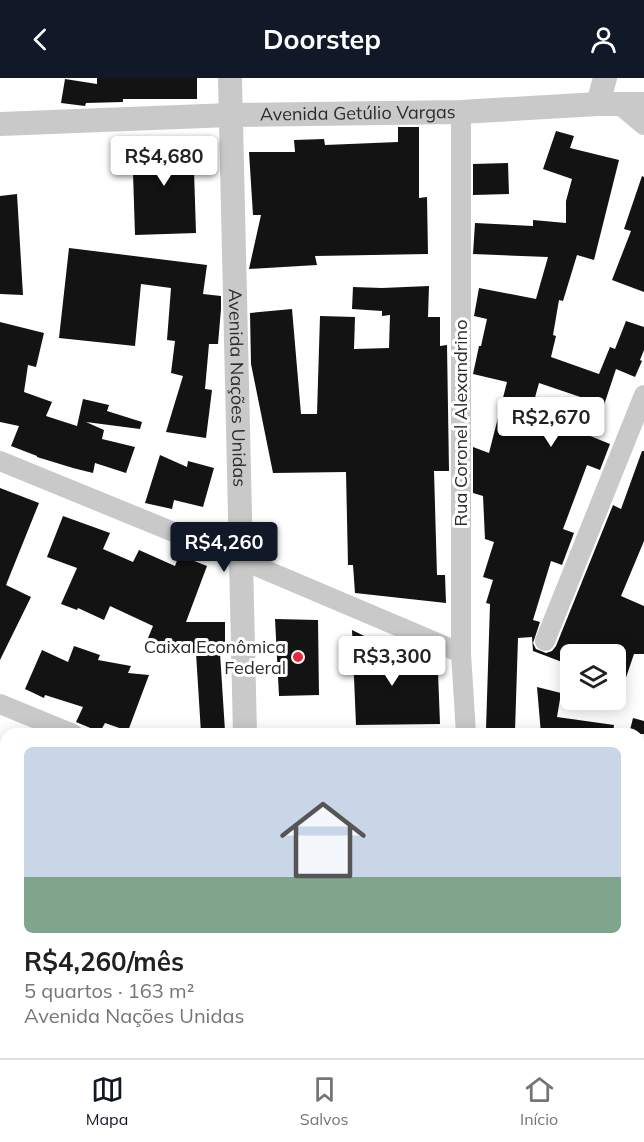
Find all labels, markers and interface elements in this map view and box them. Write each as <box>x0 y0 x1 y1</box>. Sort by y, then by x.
text: Doorstep <box>263 22 381 56</box>
icon: back <box>24 23 57 56</box>
icon: person <box>587 23 620 56</box>
street label: Avenida Getúlio Vargas <box>260 100 456 126</box>
pin: R$4,680 <box>109 136 219 187</box>
text: R$4,680 <box>125 143 204 168</box>
street label: Avenida Nações Unidas <box>224 288 251 487</box>
street label: Rua Coronel Alexandrino <box>449 320 472 526</box>
pin: R$2,670 <box>496 397 606 448</box>
text: R$2,670 <box>512 404 591 429</box>
pin: R$4,260 <box>169 522 279 573</box>
text: R$4,260 <box>185 529 264 554</box>
place label: Caixa Econômica Federal <box>144 635 286 679</box>
pin: R$3,300 <box>337 636 447 687</box>
text: R$3,300 <box>353 643 432 668</box>
map controls <box>560 644 626 710</box>
button: layers <box>560 644 626 710</box>
marker: Caixa Econômica Federal <box>291 650 305 664</box>
icon: home <box>269 786 377 894</box>
text: R$4,260/mês <box>24 945 184 978</box>
text: 5 quartos · 163 m² <box>24 978 194 1003</box>
text: Avenida Nações Unidas <box>24 1003 244 1028</box>
tab: Mapa <box>86 1073 128 1129</box>
tab: Salvos <box>300 1073 349 1129</box>
tab: Início <box>520 1073 558 1129</box>

